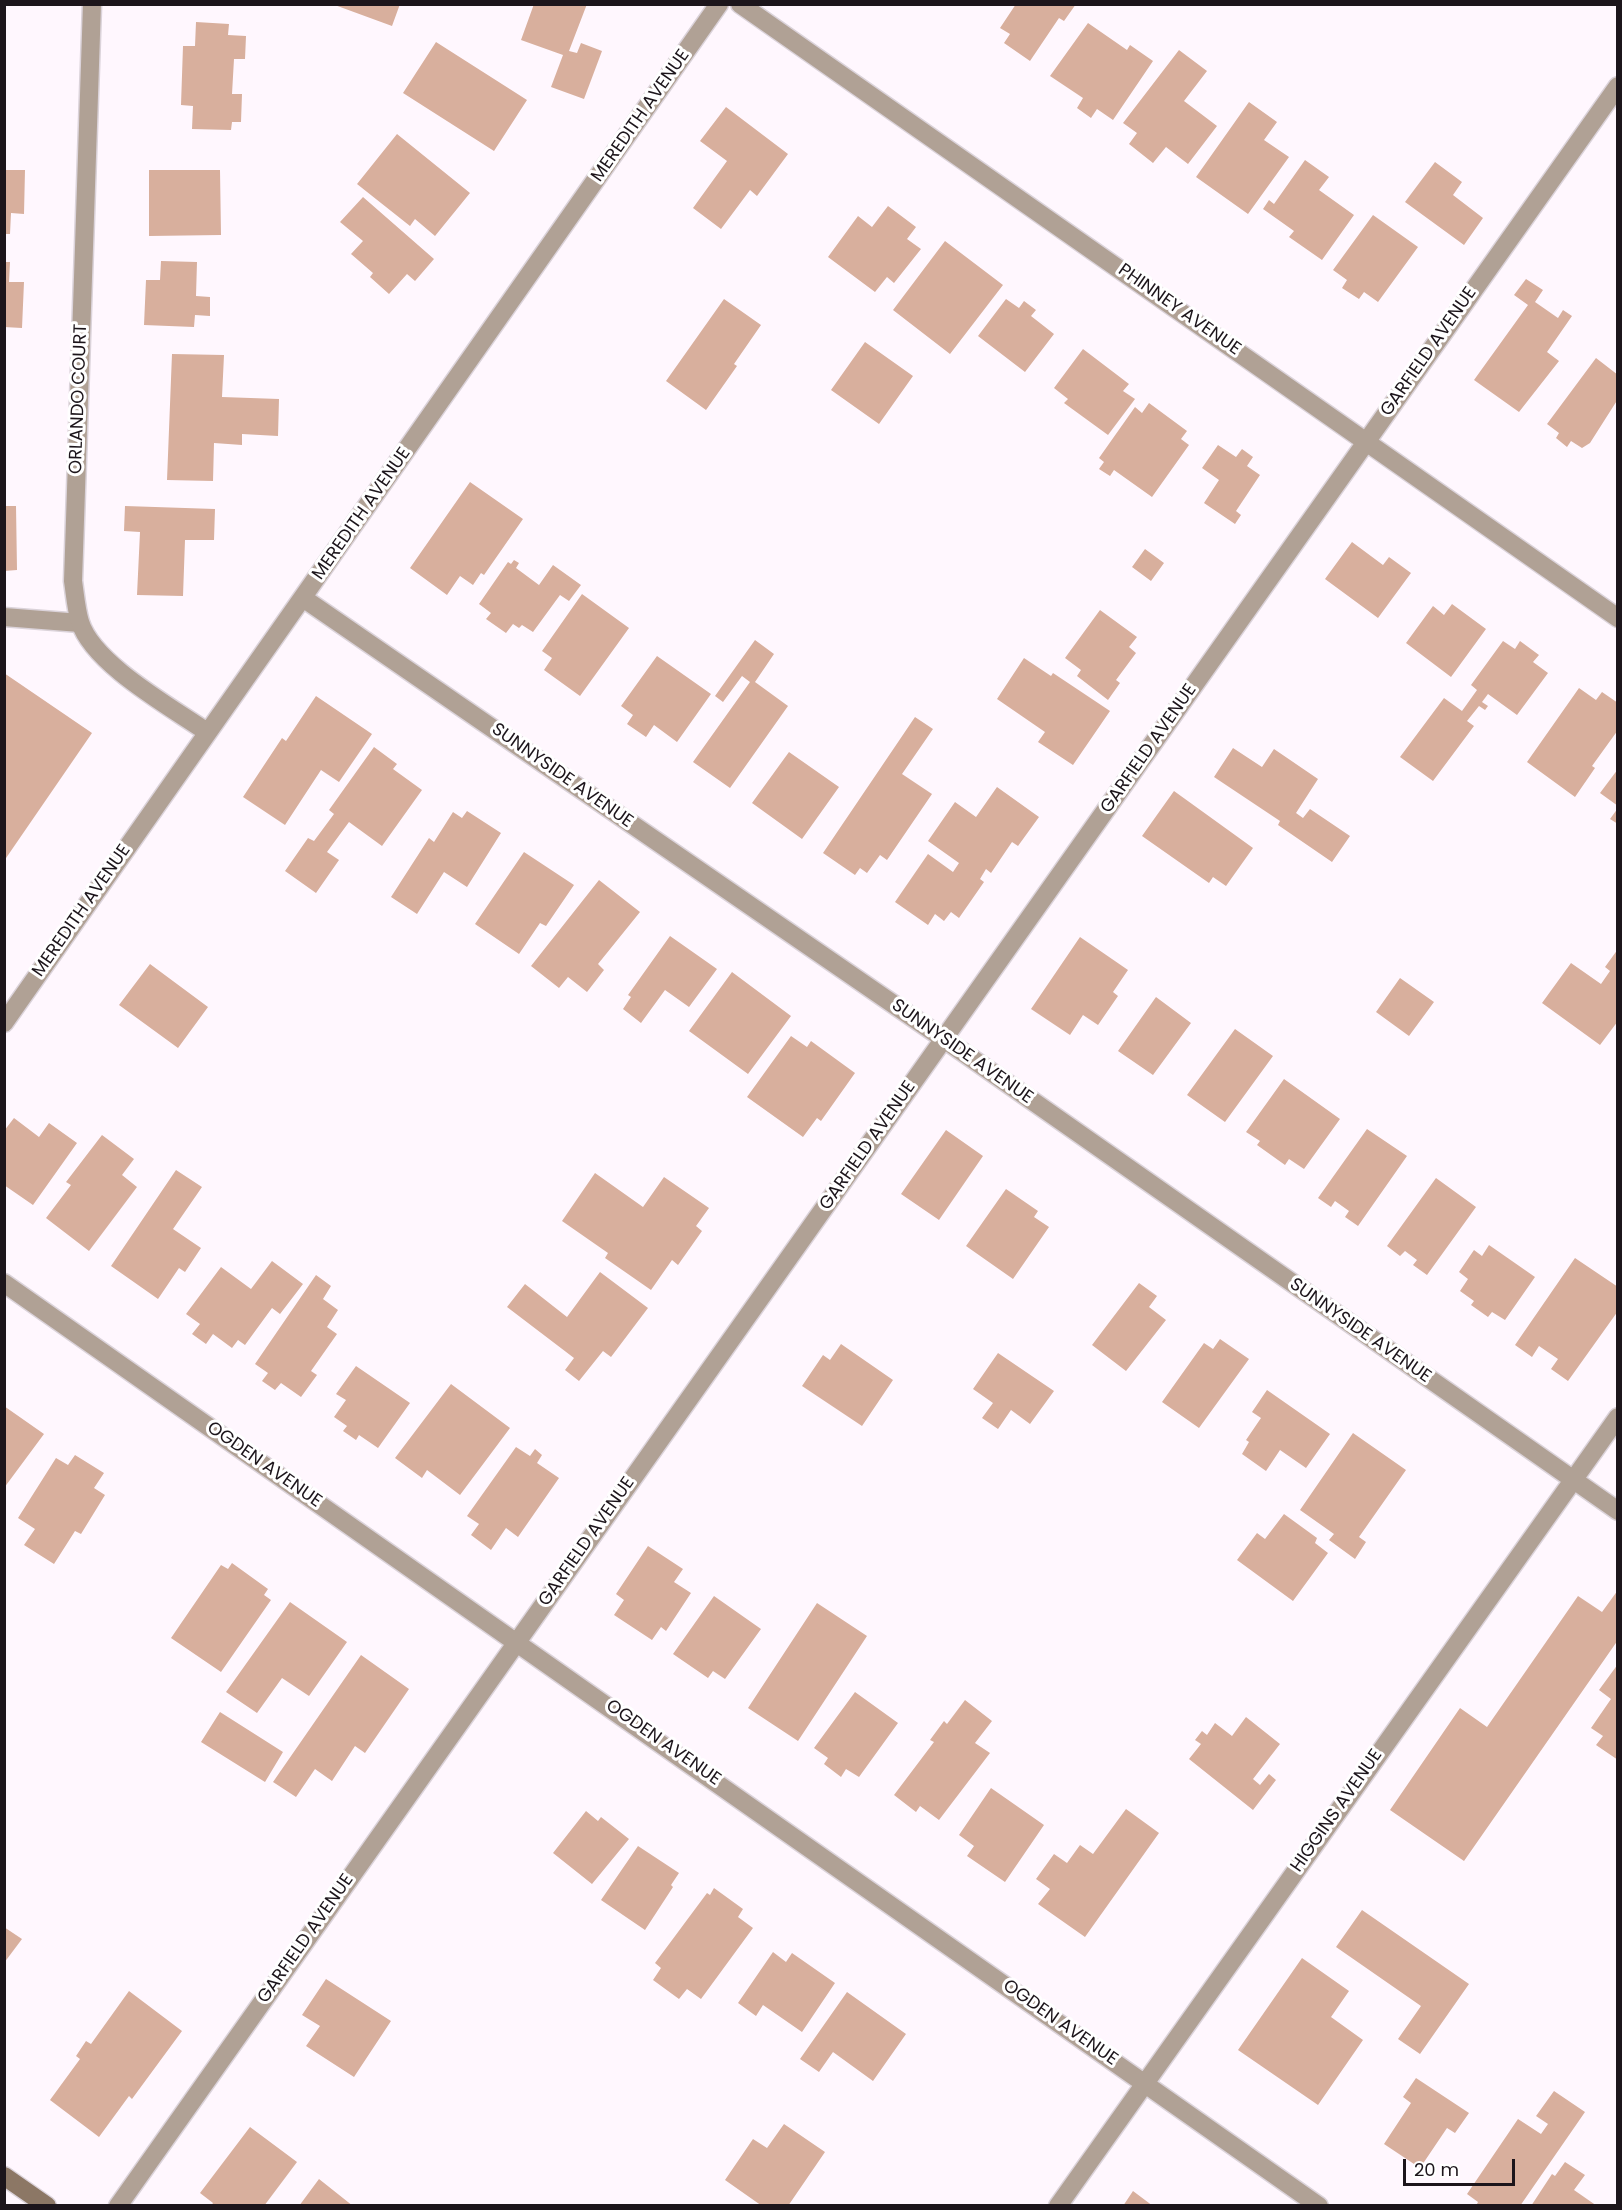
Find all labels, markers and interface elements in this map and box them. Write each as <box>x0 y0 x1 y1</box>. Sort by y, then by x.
street label: MEREDITH AVENUE <box>587 46 695 186</box>
street label: PHINNEY AVENUE <box>1114 260 1244 360</box>
street label: GARFIELD AVENUE <box>1376 283 1482 421</box>
street label: ORLANDO COURT <box>66 324 92 474</box>
street label: MEREDITH AVENUE <box>308 444 416 584</box>
street label: GARFIELD AVENUE <box>1096 680 1202 818</box>
street label: SUNNYSIDE AVENUE <box>487 719 637 833</box>
street label: MEREDITH AVENUE <box>28 841 136 981</box>
street label: SUNNYSIDE AVENUE <box>887 995 1037 1109</box>
street label: GARFIELD AVENUE <box>815 1077 921 1215</box>
street label: SUNNYSIDE AVENUE <box>1285 1274 1435 1388</box>
street label: OGDEN AVENUE <box>202 1417 326 1513</box>
street label: GARFIELD AVENUE <box>534 1473 640 1611</box>
street label: OGDEN AVENUE <box>601 1695 725 1791</box>
street label: HIGGINS AVENUE <box>1287 1745 1387 1877</box>
street label: GARFIELD AVENUE <box>253 1870 359 2008</box>
street label: OGDEN AVENUE <box>998 1975 1122 2071</box>
scale bar <box>1406 2147 1518 2185</box>
text: 20 m <box>1414 2157 1459 2182</box>

